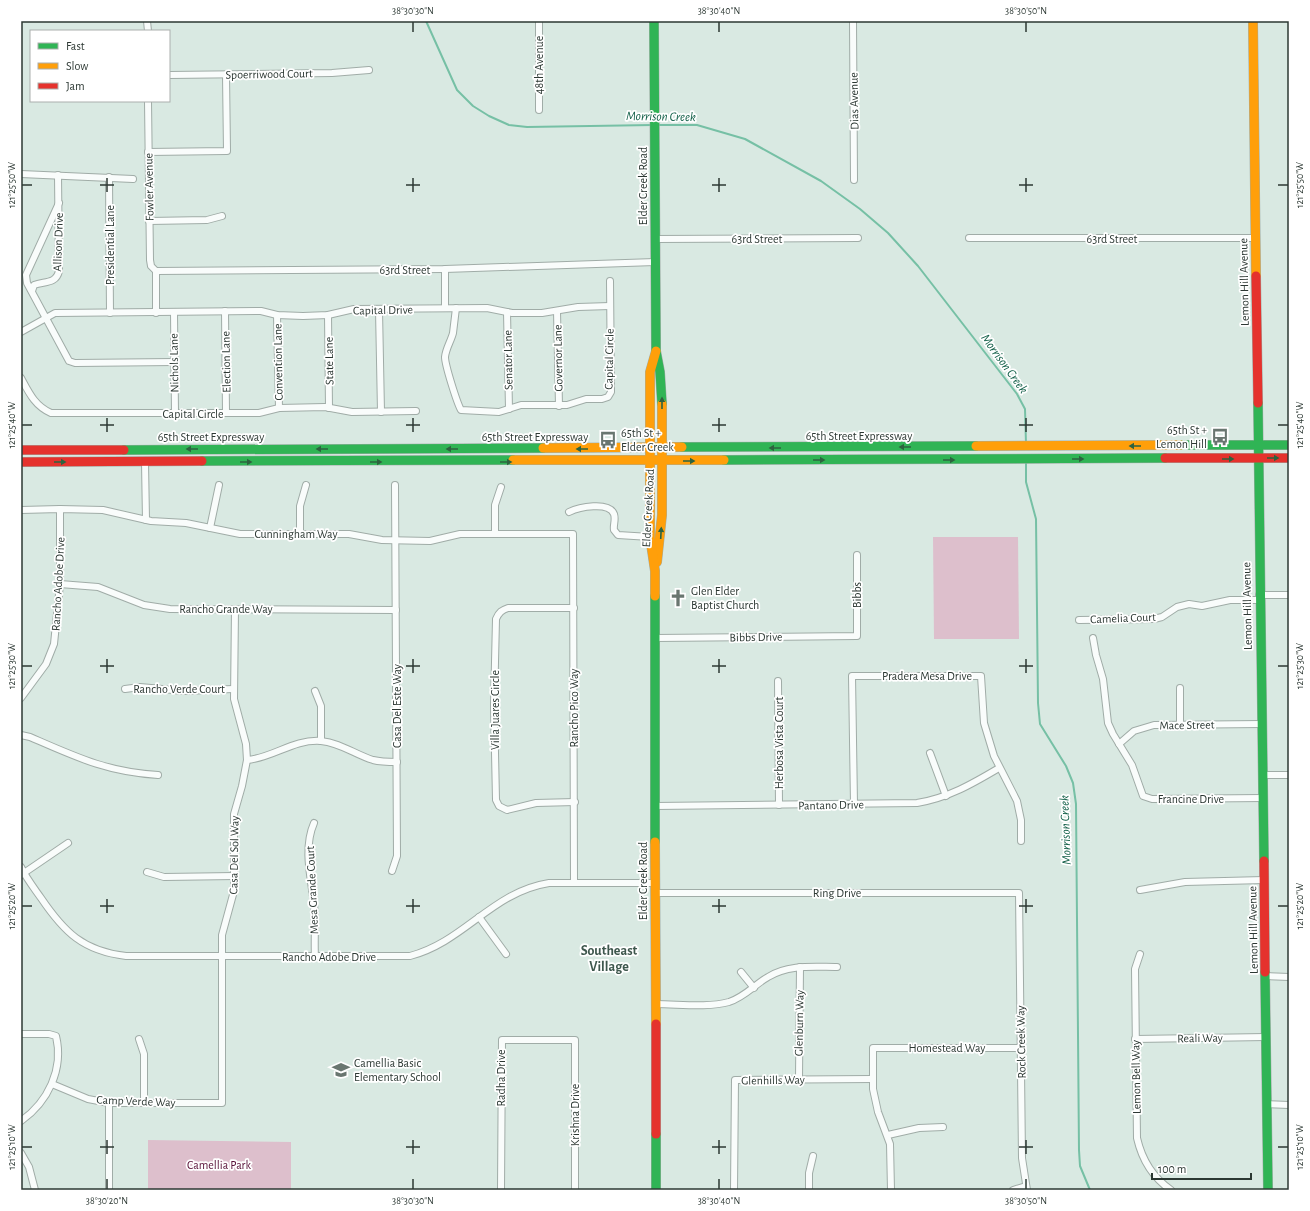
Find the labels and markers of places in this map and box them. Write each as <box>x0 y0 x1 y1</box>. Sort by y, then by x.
place label: 65th St + Lemon Hill <box>1156 424 1207 450</box>
place label: 65th St + Elder Creek <box>621 427 674 453</box>
bus stop icon: 65th St + Lemon Hill <box>1210 427 1230 447</box>
bus stop icon: 65th St + Elder Creek <box>598 430 618 450</box>
place label: Glen Elder Baptist Church <box>691 585 759 611</box>
church icon: Glen Elder Baptist Church <box>668 588 688 608</box>
place label: Camellia Basic Elementary School <box>354 1057 441 1084</box>
school or university icon: Camellia Basic Elementary School <box>331 1060 351 1080</box>

